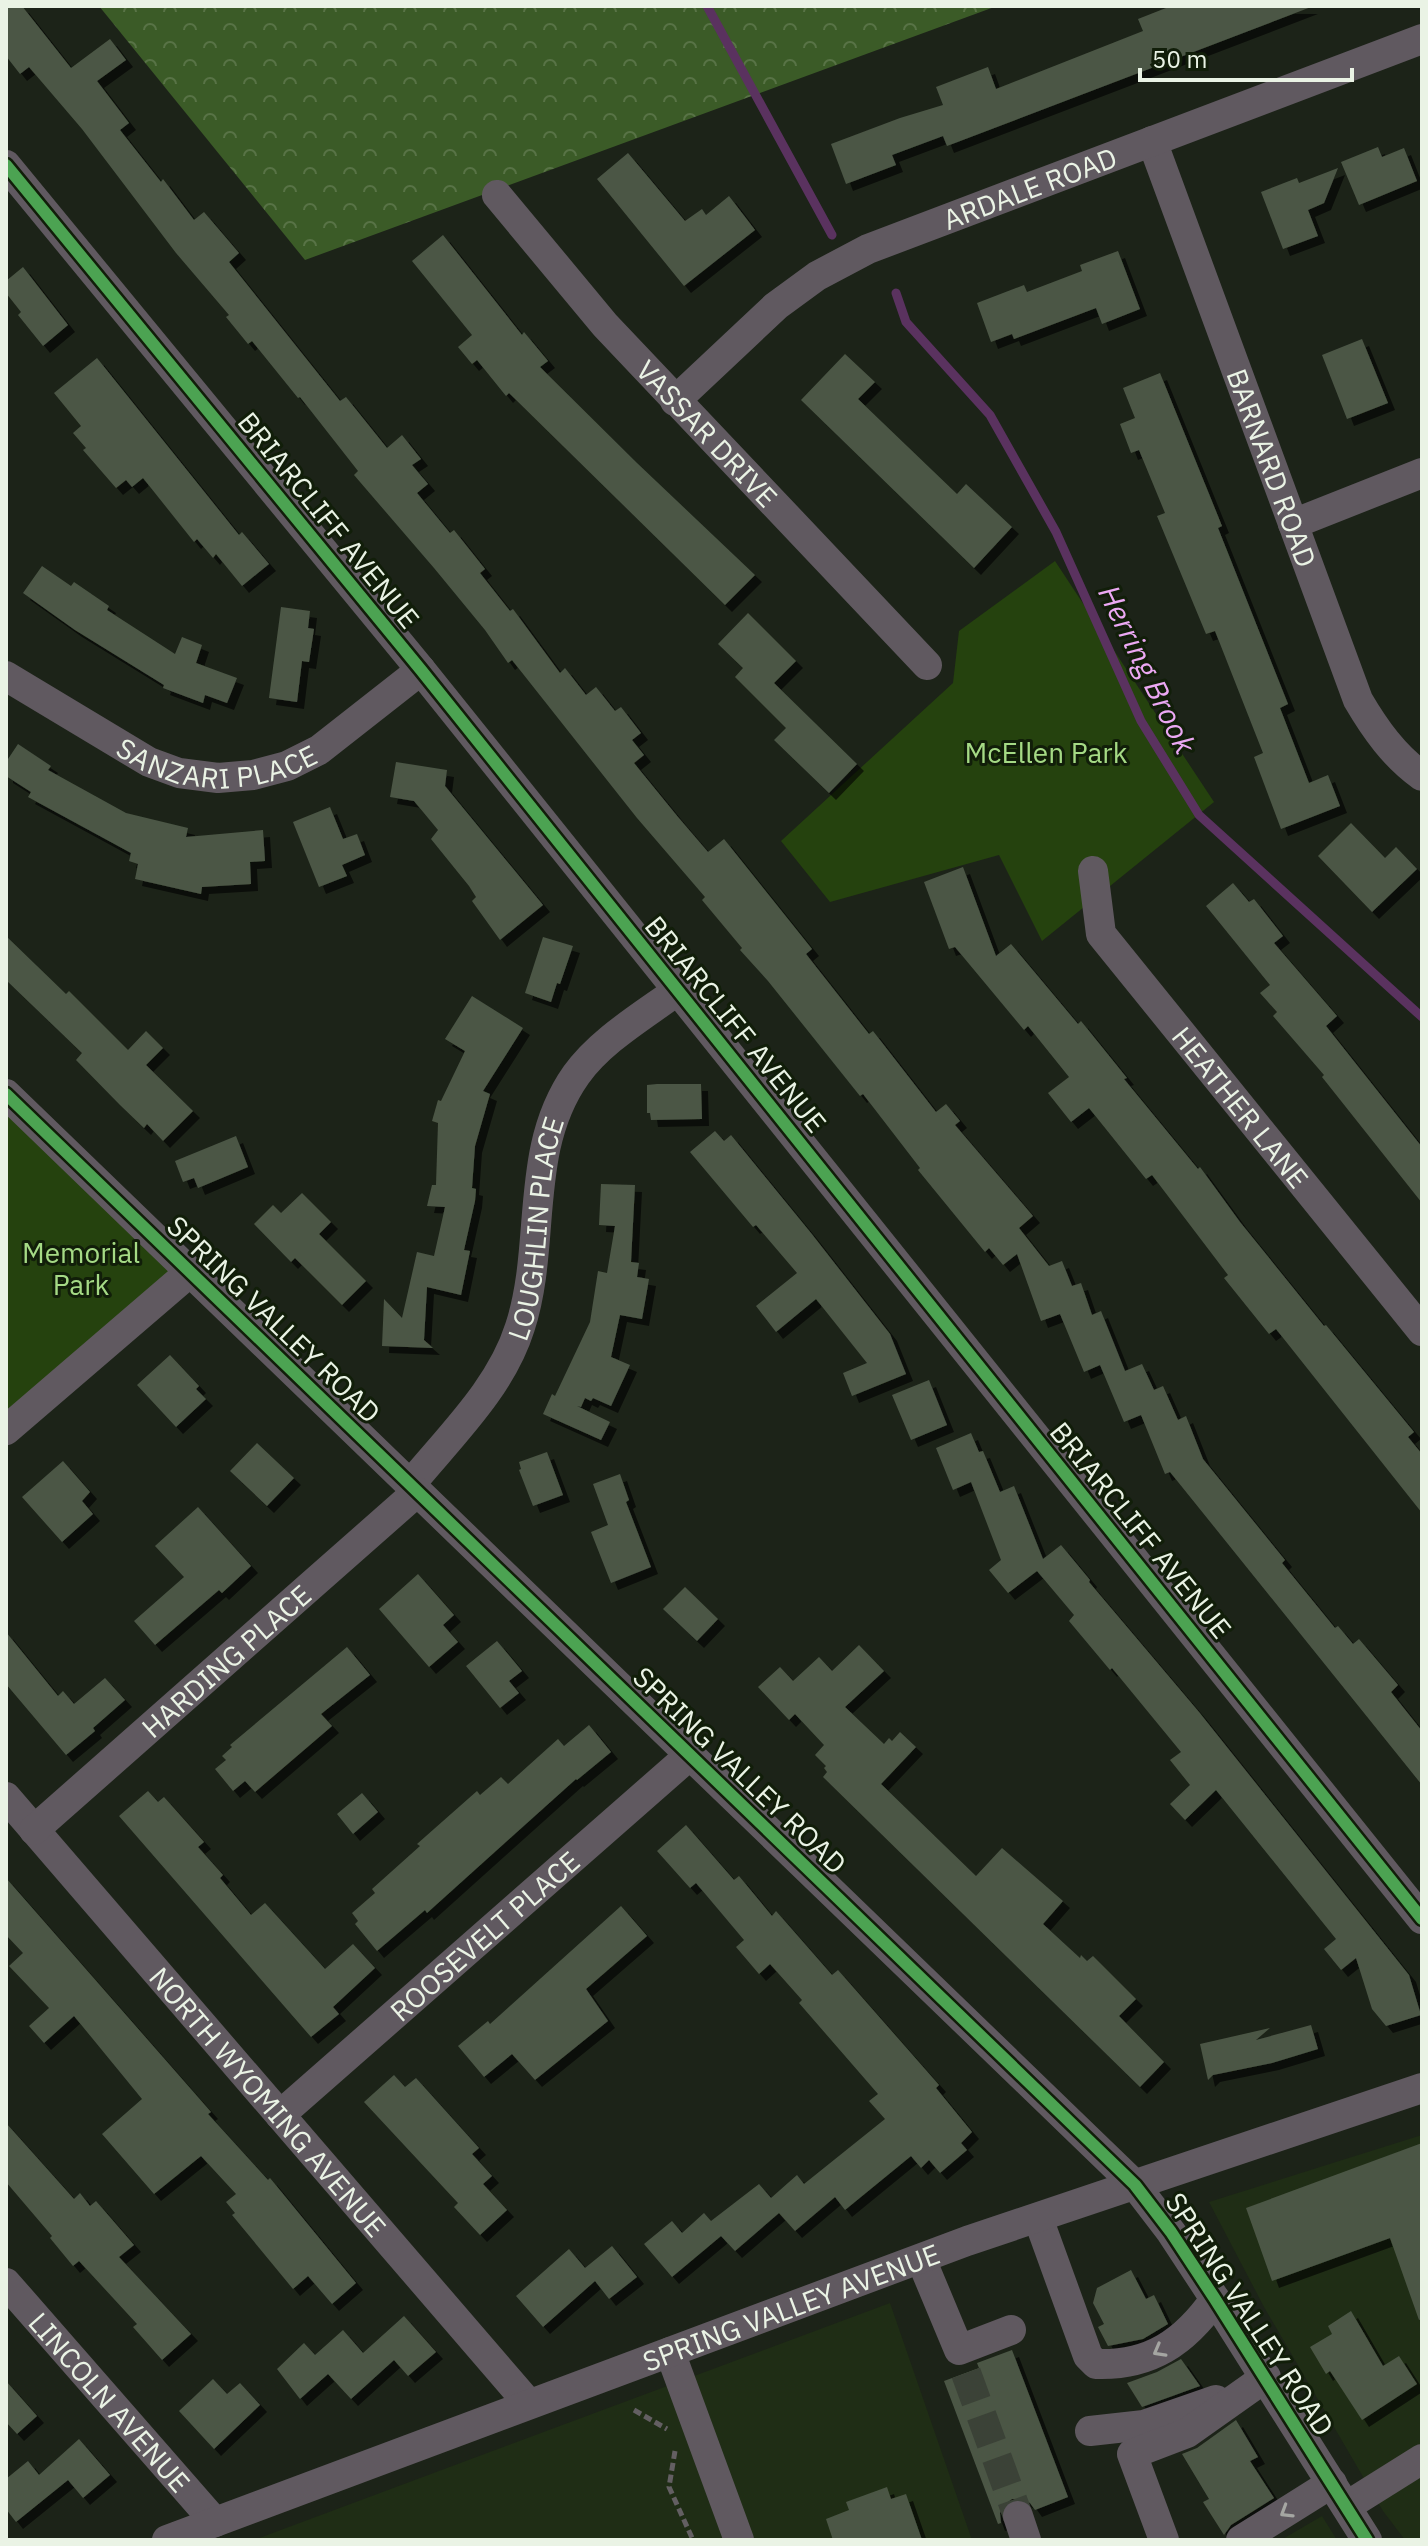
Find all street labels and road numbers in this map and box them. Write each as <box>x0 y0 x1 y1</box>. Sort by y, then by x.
street label: ARDALE ROAD <box>937 138 1122 237</box>
street label: VASSAR DRIVE <box>629 352 786 515</box>
street label: BARNARD ROAD <box>1219 363 1326 572</box>
street label: BRIARCLIFF AVENUE <box>230 404 428 636</box>
street label: SANZARI PLACE <box>110 728 323 796</box>
street label: BRIARCLIFF AVENUE <box>637 908 835 1140</box>
street label: HEATHER LANE <box>1164 1019 1317 1195</box>
street label: LOUGHLIN PLACE <box>498 1112 572 1345</box>
street label: SPRING VALLEY ROAD <box>159 1207 389 1431</box>
street label: BRIARCLIFF AVENUE <box>1042 1414 1240 1646</box>
street label: HARDING PLACE <box>133 1576 319 1745</box>
street label: SPRING VALLEY ROAD <box>625 1658 855 1882</box>
street label: ROOSEVELT PLACE <box>382 1842 587 2029</box>
street label: NORTH WYOMING AVENUE <box>142 1959 395 2244</box>
street label: SPRING VALLEY ROAD <box>1157 2185 1343 2443</box>
street label: SPRING VALLEY AVENUE <box>637 2234 945 2379</box>
street label: LINCOLN AVENUE <box>21 2304 199 2500</box>

